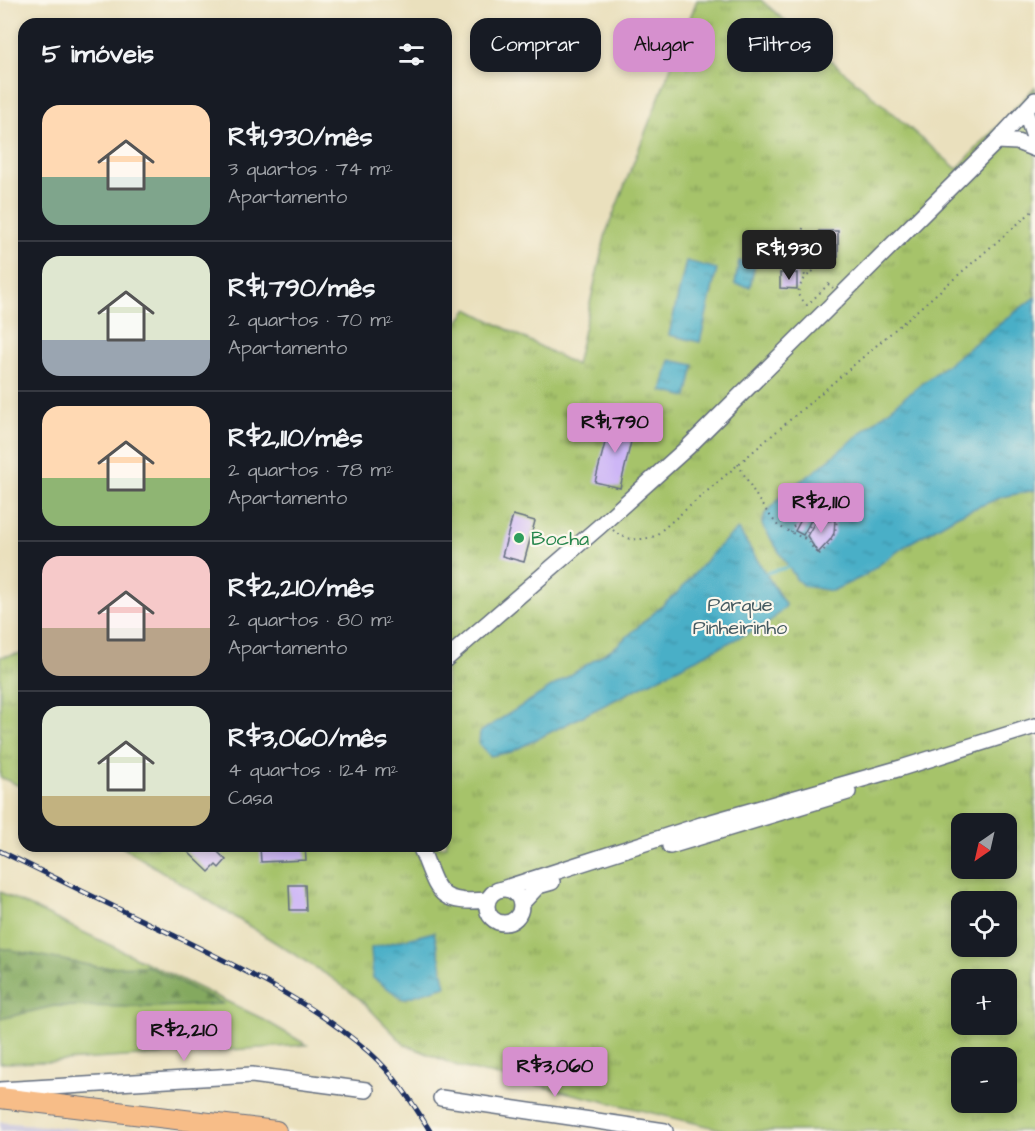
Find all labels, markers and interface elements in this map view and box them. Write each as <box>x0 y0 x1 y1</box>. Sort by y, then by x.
chip: Comprar <box>470 18 601 72</box>
chip: Alugar <box>613 18 715 72</box>
chip: Filtros <box>727 18 833 72</box>
text: 5 imóveis <box>42 36 154 72</box>
icon: filters <box>395 38 428 71</box>
text: R$1,930/mês <box>228 119 373 155</box>
icon: home <box>90 129 162 201</box>
text: 3 quartos · 74 m² <box>228 155 393 183</box>
text: Apartamento <box>228 183 347 211</box>
pin: R$1,930 <box>734 230 844 281</box>
text: R$1,930 <box>756 235 822 263</box>
text: R$1,790/mês <box>228 270 375 306</box>
icon: home <box>90 280 162 352</box>
text: 2 quartos · 70 m² <box>228 306 393 334</box>
text: Apartamento <box>228 334 347 362</box>
pin: R$1,790 <box>560 403 670 454</box>
text: R$1,790 <box>581 408 649 436</box>
text: R$2,110/mês <box>228 420 363 456</box>
icon: home <box>90 430 162 502</box>
text: 2 quartos · 78 m² <box>228 456 394 484</box>
pin: R$2,110 <box>766 483 876 534</box>
text: Apartamento <box>228 484 347 512</box>
text: R$2,110 <box>792 488 850 516</box>
place label: Bocha <box>531 525 589 553</box>
marker: Bocha <box>512 531 526 545</box>
text: R$2,210/mês <box>228 570 374 606</box>
icon: home <box>90 580 162 652</box>
park label: Parque Pinheirinho <box>693 591 787 642</box>
text: 2 quartos · 80 m² <box>228 606 394 634</box>
text: Apartamento <box>228 634 347 662</box>
text: R$3,060/mês <box>228 720 387 756</box>
icon: home <box>90 730 162 802</box>
text: 4 quartos · 124 m² <box>228 756 398 784</box>
text: Casa <box>228 784 273 812</box>
north arrow <box>951 813 1017 879</box>
map controls <box>951 813 1017 1113</box>
button: locate <box>951 891 1017 957</box>
button: + <box>951 969 1017 1035</box>
pin: R$2,210 <box>129 1011 239 1062</box>
text: R$2,210 <box>150 1016 218 1044</box>
pin: R$3,060 <box>500 1047 610 1098</box>
button: − <box>951 1047 1017 1113</box>
text: R$3,060 <box>517 1052 593 1080</box>

